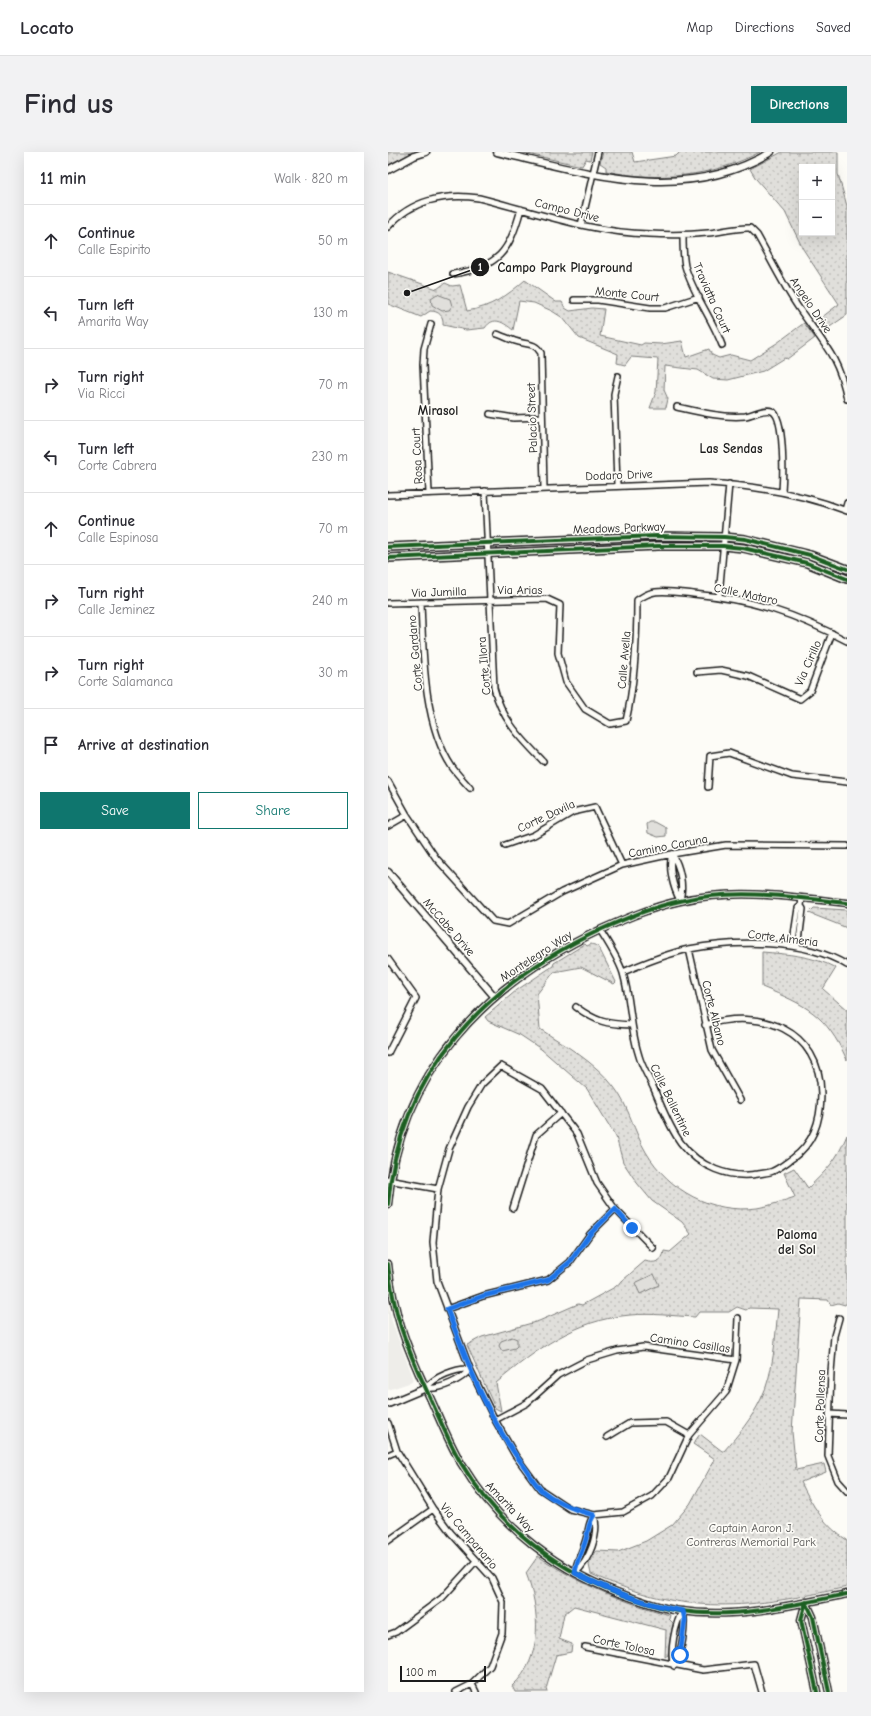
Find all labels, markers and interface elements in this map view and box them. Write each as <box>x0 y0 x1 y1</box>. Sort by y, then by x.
text: Locato <box>20 17 74 39</box>
text: Map <box>686 19 713 36</box>
text: Directions <box>735 19 794 36</box>
text: Saved <box>816 19 851 36</box>
button: Directions <box>751 86 847 123</box>
text: Find us <box>24 88 113 120</box>
map controls <box>799 164 835 236</box>
button: + <box>799 164 835 200</box>
text: 11 min <box>40 169 86 188</box>
text: Walk · 820 m <box>274 171 348 186</box>
street label: Campo Drive <box>533 195 601 225</box>
button: − <box>799 200 835 236</box>
text: Continue <box>78 224 135 242</box>
icon: ahead <box>40 230 62 252</box>
text: 50 m <box>318 233 348 248</box>
text: Calle Espirito <box>78 242 151 257</box>
callout: Campo Park Playground <box>470 254 641 279</box>
text: 1 <box>478 260 483 274</box>
text: Campo Park Playground <box>498 260 632 275</box>
street label: Traviatta Court <box>690 261 734 336</box>
street label: Angelo Drive <box>787 274 835 336</box>
street label: Monte Court <box>594 284 660 304</box>
text: Turn left <box>78 296 134 314</box>
icon: left <box>40 302 62 324</box>
text: 130 m <box>313 305 348 320</box>
text: Amarita Way <box>78 314 148 329</box>
text: Turn right <box>78 368 144 386</box>
icon: right <box>40 374 62 396</box>
text: 70 m <box>319 377 348 392</box>
street label: Palacio Street <box>524 382 540 453</box>
text: Via Ricci <box>78 386 125 401</box>
district label: Mirasol <box>418 403 458 418</box>
street label: Rosa Court <box>409 427 425 485</box>
text: Turn left <box>78 440 134 458</box>
district label: Las Sendas <box>700 441 763 456</box>
icon: left <box>40 446 62 468</box>
text: 230 m <box>312 449 348 464</box>
text: Corte Cabrera <box>78 458 157 473</box>
street label: Dodaro Drive <box>585 467 653 483</box>
text: Continue <box>78 512 135 530</box>
icon: ahead <box>40 518 62 540</box>
street label: Meadows Parkway <box>573 519 666 537</box>
text: 70 m <box>319 521 348 536</box>
text: Calle Espinosa <box>78 530 158 545</box>
street label: Calle Mataro <box>713 580 779 608</box>
street label: Via Arias <box>497 583 543 597</box>
text: Turn right <box>78 584 144 602</box>
street label: Via Jumilla <box>411 584 467 600</box>
icon: right <box>40 590 62 612</box>
text: 240 m <box>312 593 348 608</box>
text: Calle Jeminez <box>78 602 155 617</box>
street label: Corte Gardano <box>405 614 425 692</box>
street label: Calle Avella <box>614 630 634 690</box>
street label: Corte Illora <box>474 636 494 696</box>
street label: Via Cirillo <box>792 638 824 688</box>
text: Turn right <box>78 656 144 674</box>
icon: right <box>40 662 62 684</box>
text: 30 m <box>318 665 348 680</box>
text: Corte Salamanca <box>78 674 173 689</box>
icon: arrive <box>40 734 62 756</box>
text: Arrive at destination <box>78 736 209 754</box>
button: Save <box>40 792 190 829</box>
button: Share <box>198 792 348 829</box>
street label: Corte Davila <box>515 797 577 835</box>
street label: Camino Caruna <box>627 831 709 861</box>
street label: McCabe Drive <box>420 895 478 959</box>
street label: Montelegro Way <box>497 927 575 985</box>
street label: Corte Almeria <box>747 927 819 949</box>
street label: Corte Albano <box>699 979 729 1047</box>
street label: Calle Ballentine <box>647 1061 695 1139</box>
route end <box>623 1219 641 1237</box>
district label: Paloma del Sol <box>777 1227 817 1257</box>
street label: Camino Casillas <box>649 1330 731 1356</box>
street label: Corte Pollensa <box>812 1369 828 1443</box>
street label: Amarita Way <box>483 1478 538 1536</box>
street label: Via Campanario <box>437 1500 501 1572</box>
park label: Captain Aaron J. Contreras Memorial Park <box>686 1521 816 1549</box>
street label: Corte Tolosa <box>592 1632 656 1658</box>
route start <box>671 1646 689 1664</box>
scale bar <box>400 1664 486 1683</box>
text: 100 m <box>406 1666 437 1679</box>

